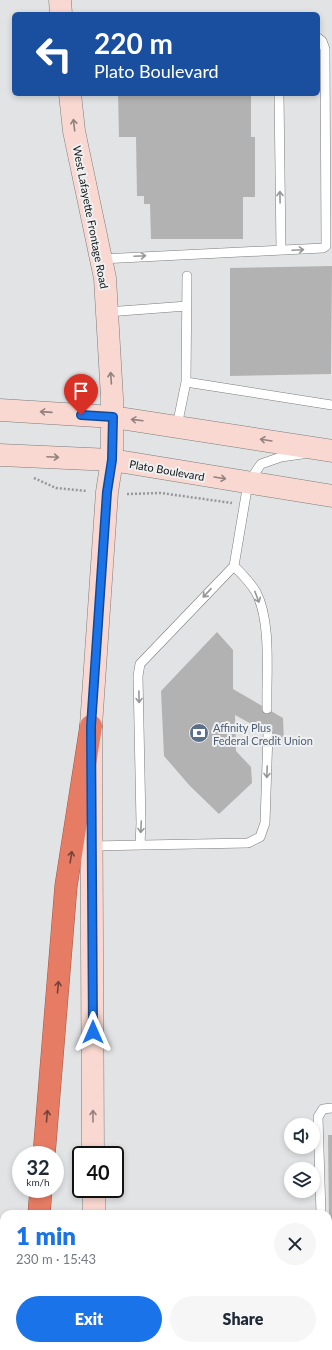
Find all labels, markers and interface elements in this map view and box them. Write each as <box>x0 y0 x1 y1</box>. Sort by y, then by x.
text: 220 m <box>94 26 173 60</box>
icon: left <box>28 28 80 80</box>
text: Plato Boulevard <box>94 60 219 82</box>
one-way arrow <box>70 119 77 132</box>
street label: West Lafayette Frontage Road <box>71 144 111 290</box>
one-way arrow <box>276 191 284 204</box>
one-way arrow <box>291 246 304 253</box>
one-way arrow <box>133 252 146 259</box>
one-way arrow <box>108 372 115 385</box>
pin <box>64 374 98 415</box>
icon: arrive <box>70 380 92 402</box>
one-way arrow <box>40 409 53 416</box>
one-way arrow <box>131 416 144 424</box>
one-way arrow <box>260 436 273 444</box>
one-way arrow <box>46 453 59 460</box>
street label: Plato Boulevard <box>128 457 206 483</box>
one-way arrow <box>213 475 226 483</box>
one-way arrow <box>202 588 211 599</box>
one-way arrow <box>254 590 262 602</box>
one-way arrow <box>135 690 142 703</box>
place label: Affinity Plus Federal Credit Union <box>213 721 313 747</box>
bank icon: Affinity Plus Federal Credit Union <box>188 722 210 744</box>
one-way arrow <box>263 765 271 778</box>
one-way arrow <box>137 820 144 833</box>
one-way arrow <box>67 851 75 864</box>
one-way arrow <box>54 981 61 994</box>
position arrow <box>72 1011 114 1053</box>
one-way arrow <box>44 1110 51 1123</box>
one-way arrow <box>89 1110 97 1123</box>
map controls <box>284 1118 320 1198</box>
button: sound <box>284 1118 320 1154</box>
speed limit sign: 40 <box>72 1146 124 1198</box>
text: 32 <box>26 1155 50 1179</box>
button: layers <box>284 1162 320 1198</box>
text: km/h <box>26 1176 50 1188</box>
text: 1 min <box>16 1221 76 1250</box>
button: close <box>274 1223 316 1265</box>
text: 230 m · 15:43 <box>16 1251 96 1267</box>
button: Exit <box>16 1296 162 1342</box>
button: Share <box>170 1296 316 1342</box>

